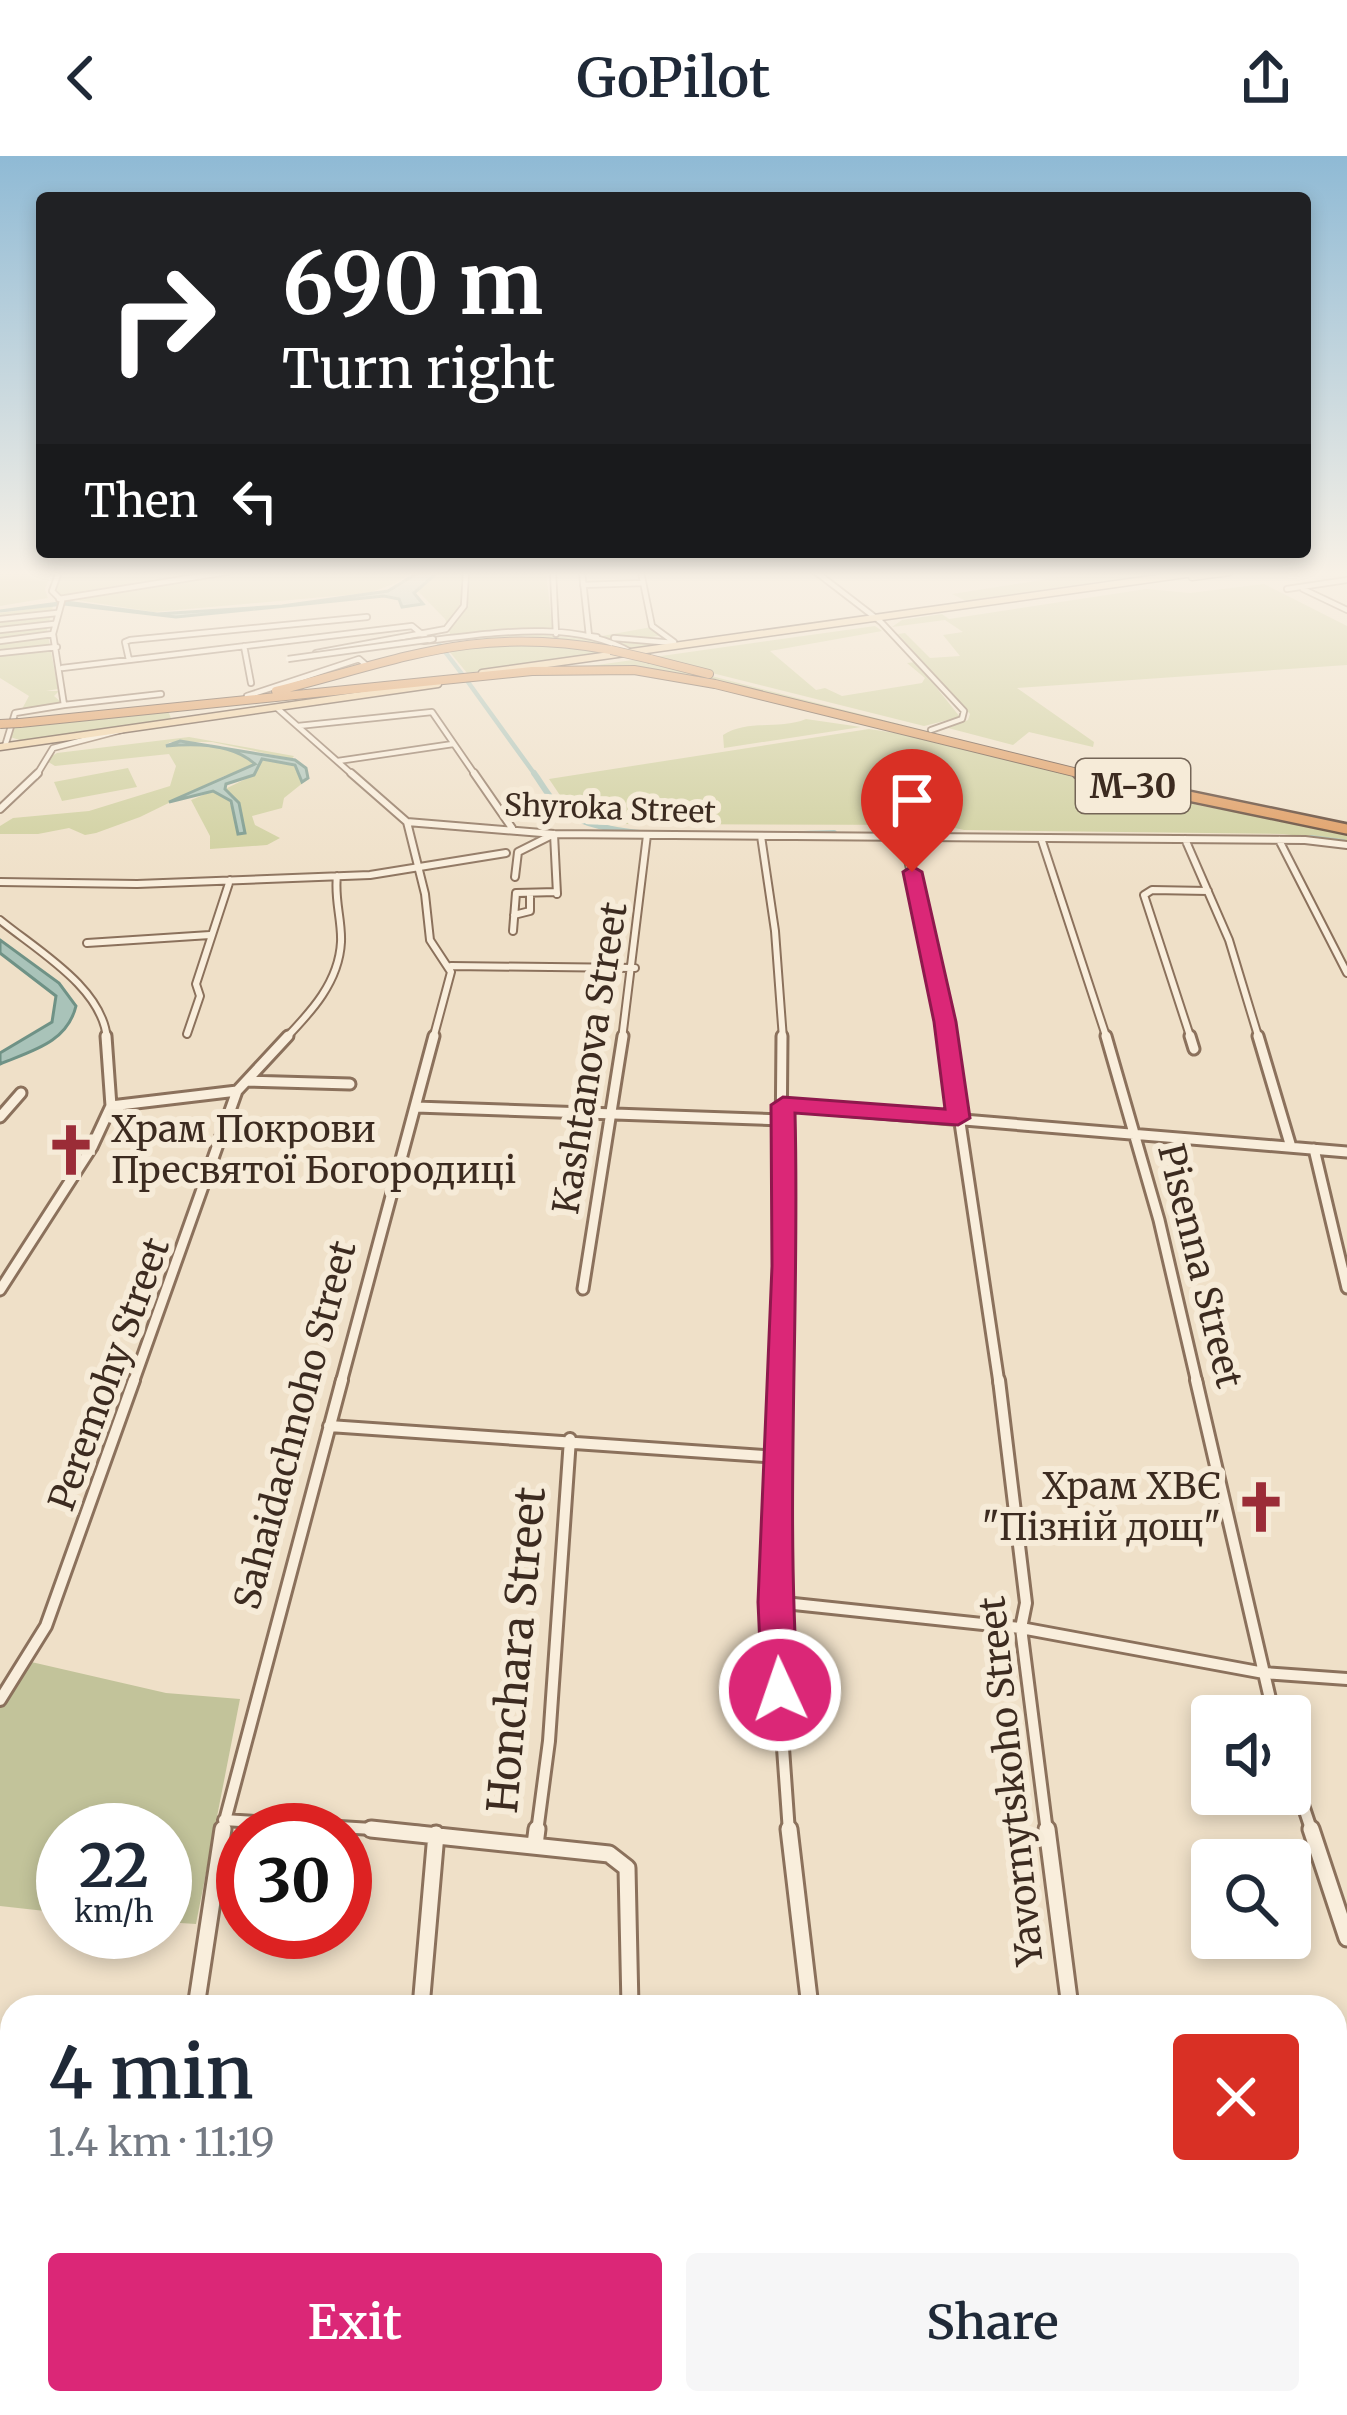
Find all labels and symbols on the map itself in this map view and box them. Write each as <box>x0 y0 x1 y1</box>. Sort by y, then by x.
pin <box>861 749 963 872</box>
road number: М-30 <box>1076 759 1190 813</box>
street label: Shyroka Street <box>503 785 717 831</box>
street label: Kashtanova Street <box>543 899 637 1217</box>
place label: Храм Покрови Пресвятої Богородиці <box>111 1107 516 1193</box>
church icon: Храм Покрови Пресвятої Богородиці <box>42 1121 100 1179</box>
street label: Pisenna Street <box>1148 1139 1252 1393</box>
street label: Peremohy Street <box>39 1232 179 1516</box>
street label: Sahaidachnoho Street <box>224 1236 366 1614</box>
place label: Храм ХВЄ "Пізній дощ" <box>982 1464 1221 1550</box>
church icon: Храм ХВЄ "Пізній дощ" <box>1232 1478 1290 1536</box>
street label: Honchara Street <box>476 1485 556 1815</box>
street label: Yavornytskoho Street <box>969 1594 1053 1969</box>
position arrow <box>717 1627 843 1753</box>
speed limit sign: 30 <box>216 1803 372 1959</box>

